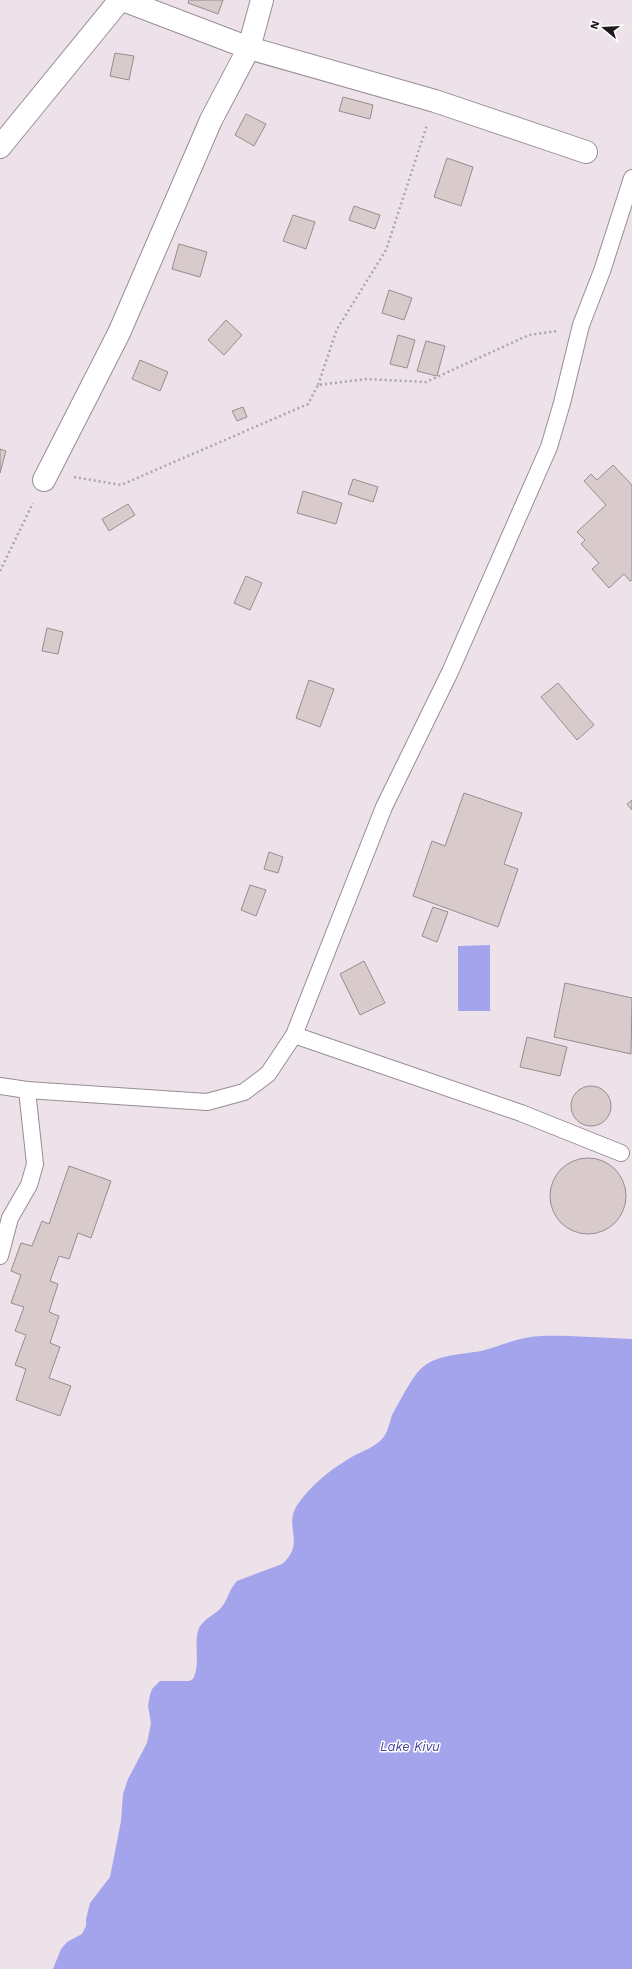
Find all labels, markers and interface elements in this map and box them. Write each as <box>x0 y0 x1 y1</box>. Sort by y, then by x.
north arrow <box>584 8 624 48</box>
text: N <box>588 19 602 31</box>
water label: Lake Kivu <box>380 1739 440 1754</box>

